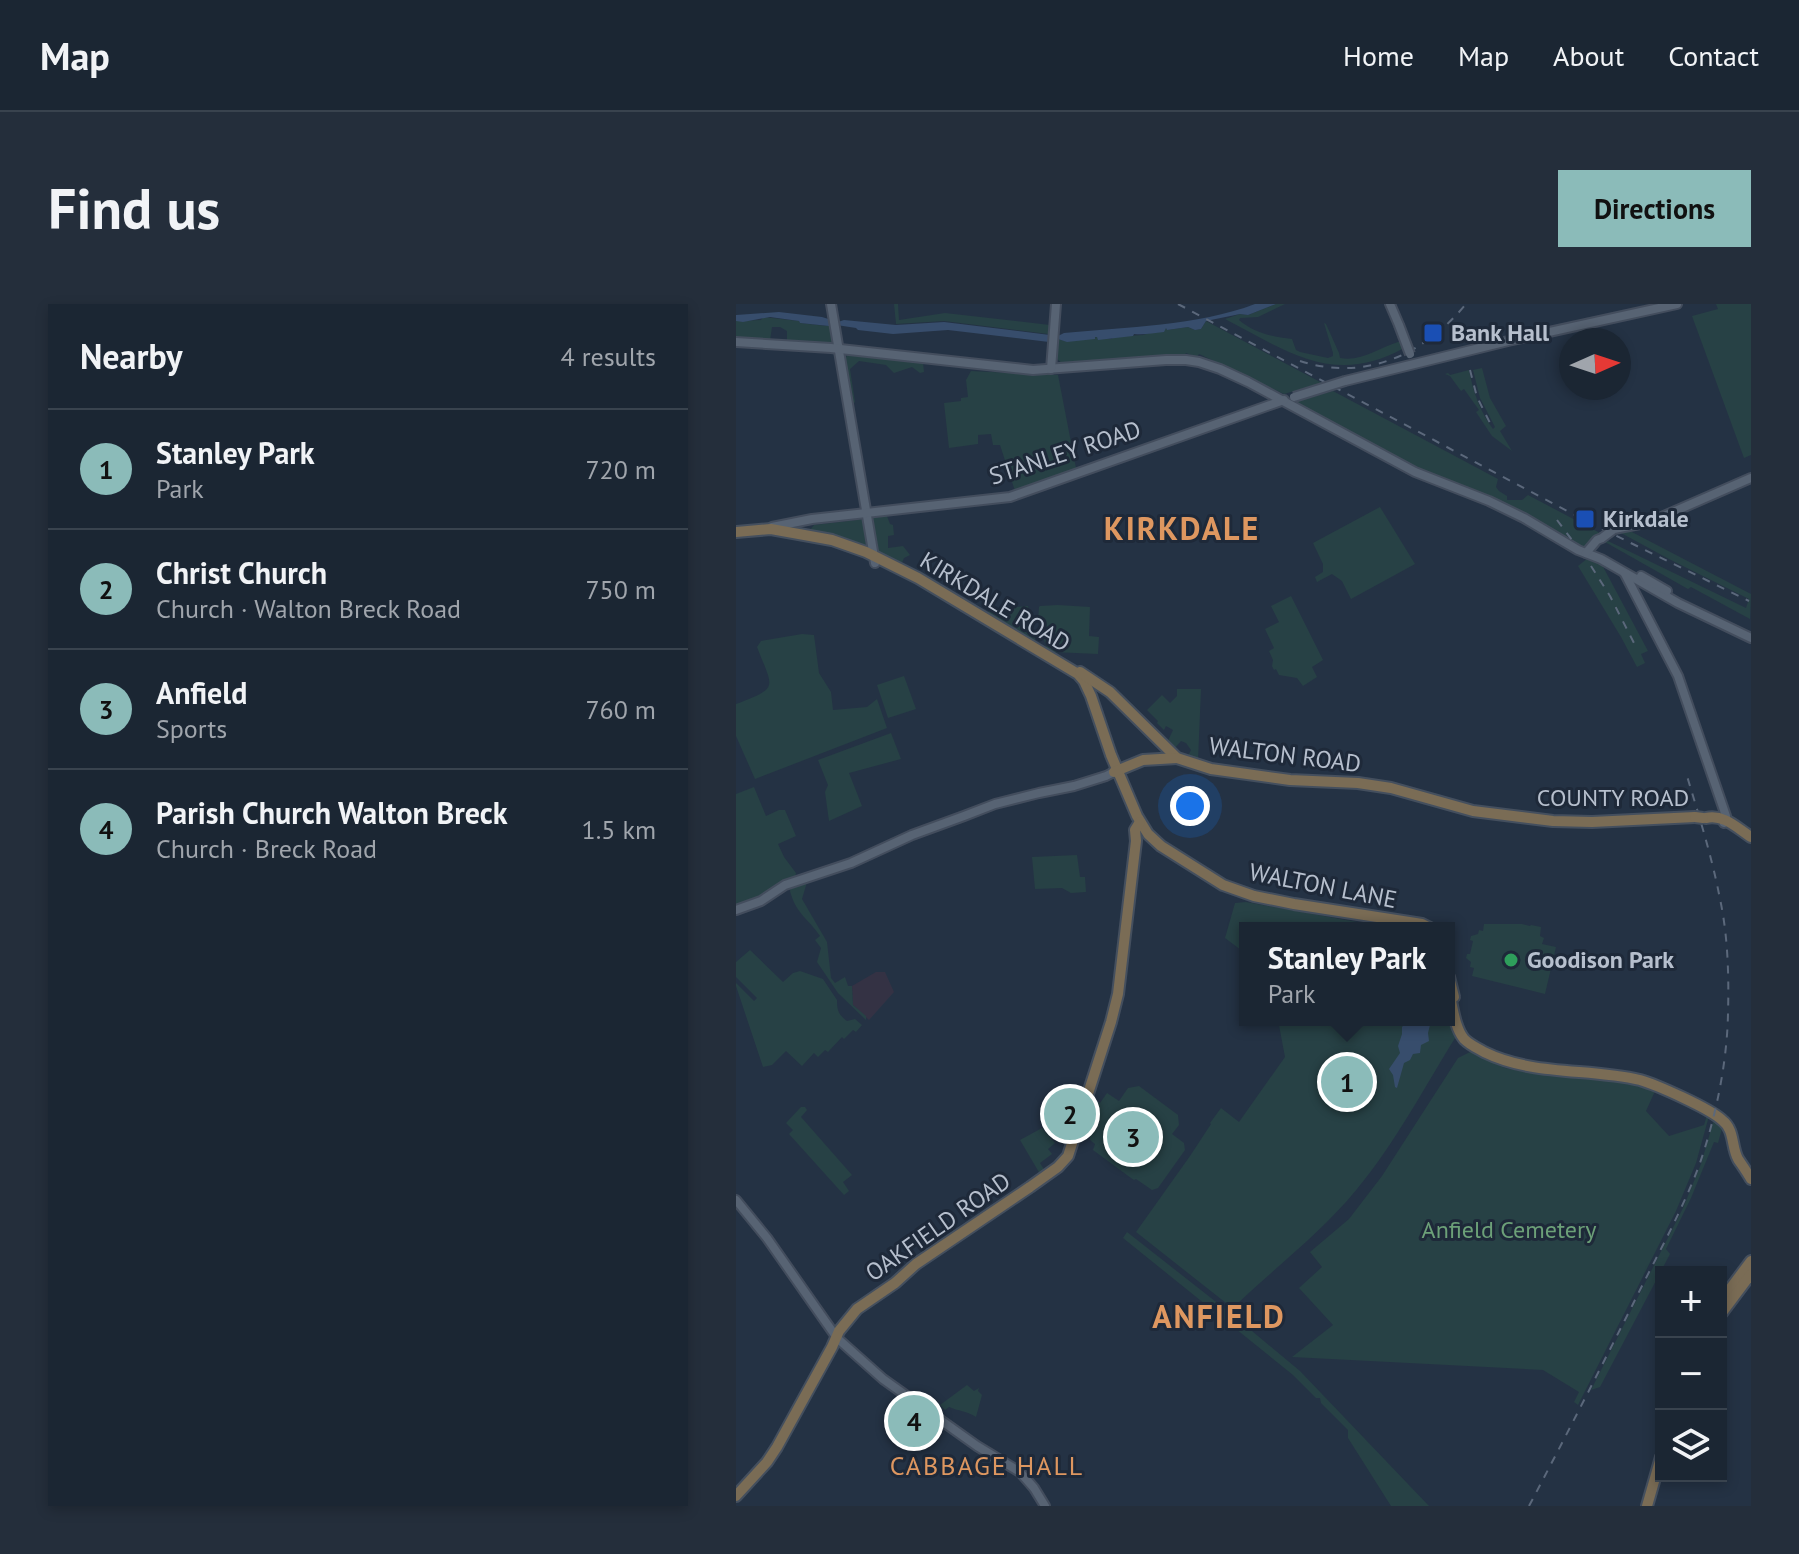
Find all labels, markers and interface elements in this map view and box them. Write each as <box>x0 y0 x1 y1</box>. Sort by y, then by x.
text: Map <box>40 31 110 80</box>
text: Home <box>1343 37 1414 74</box>
text: Map <box>1458 37 1509 74</box>
text: About <box>1553 37 1624 74</box>
text: Contact <box>1668 37 1759 74</box>
button: Directions <box>1558 170 1751 247</box>
text: Find us <box>48 172 220 244</box>
place label: Bank Hall <box>1451 317 1550 348</box>
marker: Bank Hall <box>1422 322 1444 344</box>
north arrow <box>1559 328 1631 400</box>
text: Nearby <box>80 334 182 378</box>
text: 4 results <box>561 340 656 373</box>
street label: STANLEY ROAD <box>985 413 1145 492</box>
text: Stanley Park <box>156 433 315 472</box>
text: 1 <box>99 453 113 486</box>
text: 720 m <box>585 453 656 486</box>
text: Park <box>156 472 204 505</box>
place label: Kirkdale <box>1603 503 1689 534</box>
district label: KIRKDALE <box>1104 507 1260 549</box>
marker: Kirkdale <box>1574 508 1596 530</box>
street label: KIRKDALE ROAD <box>914 544 1076 659</box>
text: Christ Church <box>156 553 327 592</box>
text: 2 <box>99 573 113 606</box>
text: 750 m <box>585 573 656 606</box>
text: Church · Walton Breck Road <box>156 592 461 625</box>
text: Anfield <box>156 673 247 712</box>
text: 3 <box>99 693 113 726</box>
text: 760 m <box>585 693 656 726</box>
text: Sports <box>156 712 227 745</box>
street label: WALTON ROAD <box>1207 730 1363 779</box>
street label: COUNTY ROAD <box>1537 782 1689 813</box>
your location <box>1170 786 1210 826</box>
text: Parish Church Walton Breck <box>156 793 508 832</box>
text: 4 <box>99 813 113 846</box>
text: 1.5 km <box>582 813 656 846</box>
text: Church · Breck Road <box>156 832 377 865</box>
street label: WALTON LANE <box>1247 856 1399 915</box>
popup <box>1239 922 1455 1026</box>
text: Stanley Park <box>1268 938 1426 977</box>
place label: Goodison Park <box>1527 944 1674 975</box>
marker: Goodison Park <box>1502 951 1520 969</box>
text: Park <box>1268 977 1316 1010</box>
pin: 1 <box>1321 1052 1373 1112</box>
pin: 2 <box>1044 1084 1096 1144</box>
pin: 3 <box>1107 1107 1159 1167</box>
street label: OAKFIELD ROAD <box>859 1165 1016 1288</box>
park label: Anfield Cemetery <box>1422 1214 1596 1245</box>
map controls <box>1655 1266 1727 1482</box>
button: + <box>1655 1266 1727 1338</box>
district label: ANFIELD <box>1152 1295 1286 1337</box>
button: − <box>1655 1338 1727 1410</box>
pin: 4 <box>888 1391 940 1451</box>
button: layers <box>1655 1410 1727 1482</box>
district label: CABBAGE HALL <box>890 1449 1084 1482</box>

